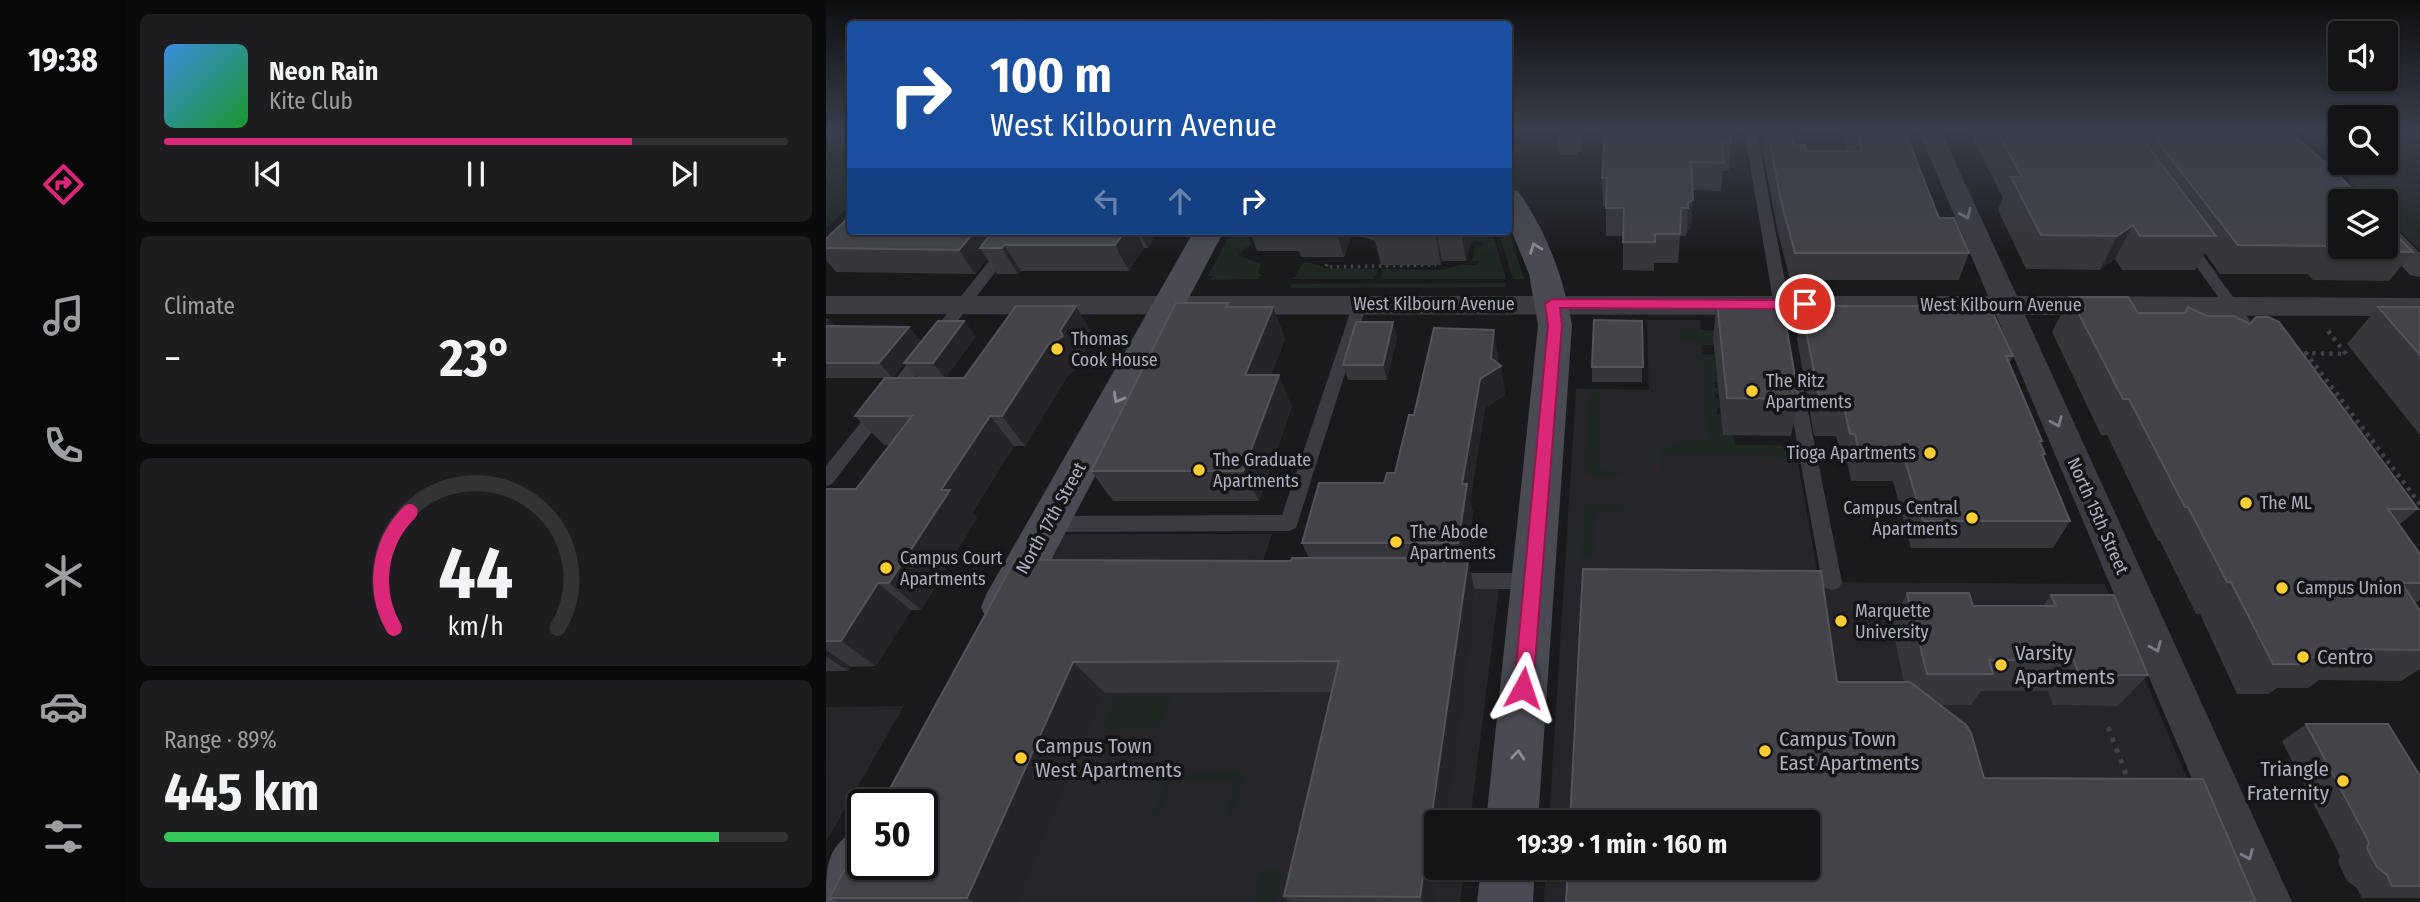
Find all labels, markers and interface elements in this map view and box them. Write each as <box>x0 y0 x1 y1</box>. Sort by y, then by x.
map controls <box>2328 21 2398 259</box>
button: sound <box>2328 21 2398 91</box>
text: 19:38 <box>28 41 98 79</box>
text: 100 m <box>990 46 1112 105</box>
icon: right <box>875 49 966 140</box>
text: Neon Rain <box>269 56 378 87</box>
text: Kite Club <box>269 87 353 115</box>
button: search <box>2328 105 2398 175</box>
text: West Kilbourn Avenue <box>990 106 1277 144</box>
icon: previous <box>249 155 287 193</box>
icon: pause <box>457 155 495 193</box>
icon: next <box>665 155 703 193</box>
icon: directions <box>39 160 88 209</box>
icon: left <box>1088 182 1126 220</box>
icon: ahead <box>1161 182 1199 220</box>
icon: right <box>1234 182 1272 220</box>
button: layers <box>2328 189 2398 259</box>
one-way arrow <box>1958 207 1972 219</box>
one-way arrow <box>1529 243 1543 255</box>
pin <box>1775 274 1835 334</box>
icon: arrive <box>1786 285 1824 323</box>
icon: music <box>39 291 88 340</box>
text: Climate <box>164 292 235 320</box>
street label: West Kilbourn Avenue <box>1353 293 1515 315</box>
street label: West Kilbourn Avenue <box>1920 294 2082 316</box>
text: 23° <box>439 327 512 390</box>
place label: Thomas Cook House <box>1071 328 1158 371</box>
text: − <box>164 336 181 382</box>
text: + <box>771 336 788 382</box>
marker: Thomas Cook House <box>1049 341 1065 357</box>
place label: The Ritz Apartments <box>1766 370 1852 413</box>
marker: The Ritz Apartments <box>1744 383 1760 399</box>
one-way arrow <box>1112 391 1126 404</box>
one-way arrow <box>2049 415 2063 428</box>
icon: phone <box>39 421 88 470</box>
place label: Tioga Apartments <box>1787 442 1916 464</box>
marker: Tioga Apartments <box>1922 445 1938 461</box>
place label: The Graduate Apartments <box>1213 449 1311 492</box>
street label: North 15th Street <box>2062 454 2134 578</box>
street label: North 17th Street <box>1011 458 1091 578</box>
marker: The Graduate Apartments <box>1191 462 1207 478</box>
place label: The ML <box>2260 492 2312 514</box>
marker: The ML <box>2238 495 2254 511</box>
place label: Campus Central Apartments <box>1843 497 1958 540</box>
marker: Campus Central Apartments <box>1964 510 1980 526</box>
place label: The Abode Apartments <box>1410 521 1496 564</box>
text: 44 <box>439 530 513 617</box>
marker: The Abode Apartments <box>1388 534 1404 550</box>
place label: Campus Court Apartments <box>900 547 1002 590</box>
icon: climate <box>39 551 88 600</box>
marker: Campus Court Apartments <box>878 560 894 576</box>
place label: Campus Union <box>2296 577 2402 599</box>
marker: Campus Union <box>2274 580 2290 596</box>
place label: Marquette University <box>1855 600 1931 643</box>
text: km/h <box>448 612 504 642</box>
marker: Marquette University <box>1833 613 1849 629</box>
place label: Varsity Apartments <box>2015 640 2115 690</box>
one-way arrow <box>2147 641 2161 653</box>
place label: Centro <box>2317 644 2373 670</box>
marker: Centro <box>2295 649 2311 665</box>
position arrow <box>1486 651 1560 725</box>
marker: Varsity Apartments <box>1993 657 2009 673</box>
icon: car <box>39 682 88 731</box>
text: Range · 89% <box>164 726 277 754</box>
place label: Campus Town East Apartments <box>1779 726 1919 776</box>
place label: Campus Town West Apartments <box>1035 733 1182 783</box>
marker: Campus Town East Apartments <box>1757 743 1773 759</box>
one-way arrow <box>1510 749 1525 760</box>
marker: Campus Town West Apartments <box>1013 750 1029 766</box>
place label: Triangle Fraternity <box>2247 756 2330 806</box>
text: 445 km <box>164 761 319 824</box>
marker: Triangle Fraternity <box>2335 773 2351 789</box>
speed limit sign: 50 <box>847 789 938 880</box>
icon: filters <box>39 812 88 861</box>
text: 19:39 · 1 min · 160 m <box>1517 829 1727 860</box>
one-way arrow <box>2240 848 2254 861</box>

